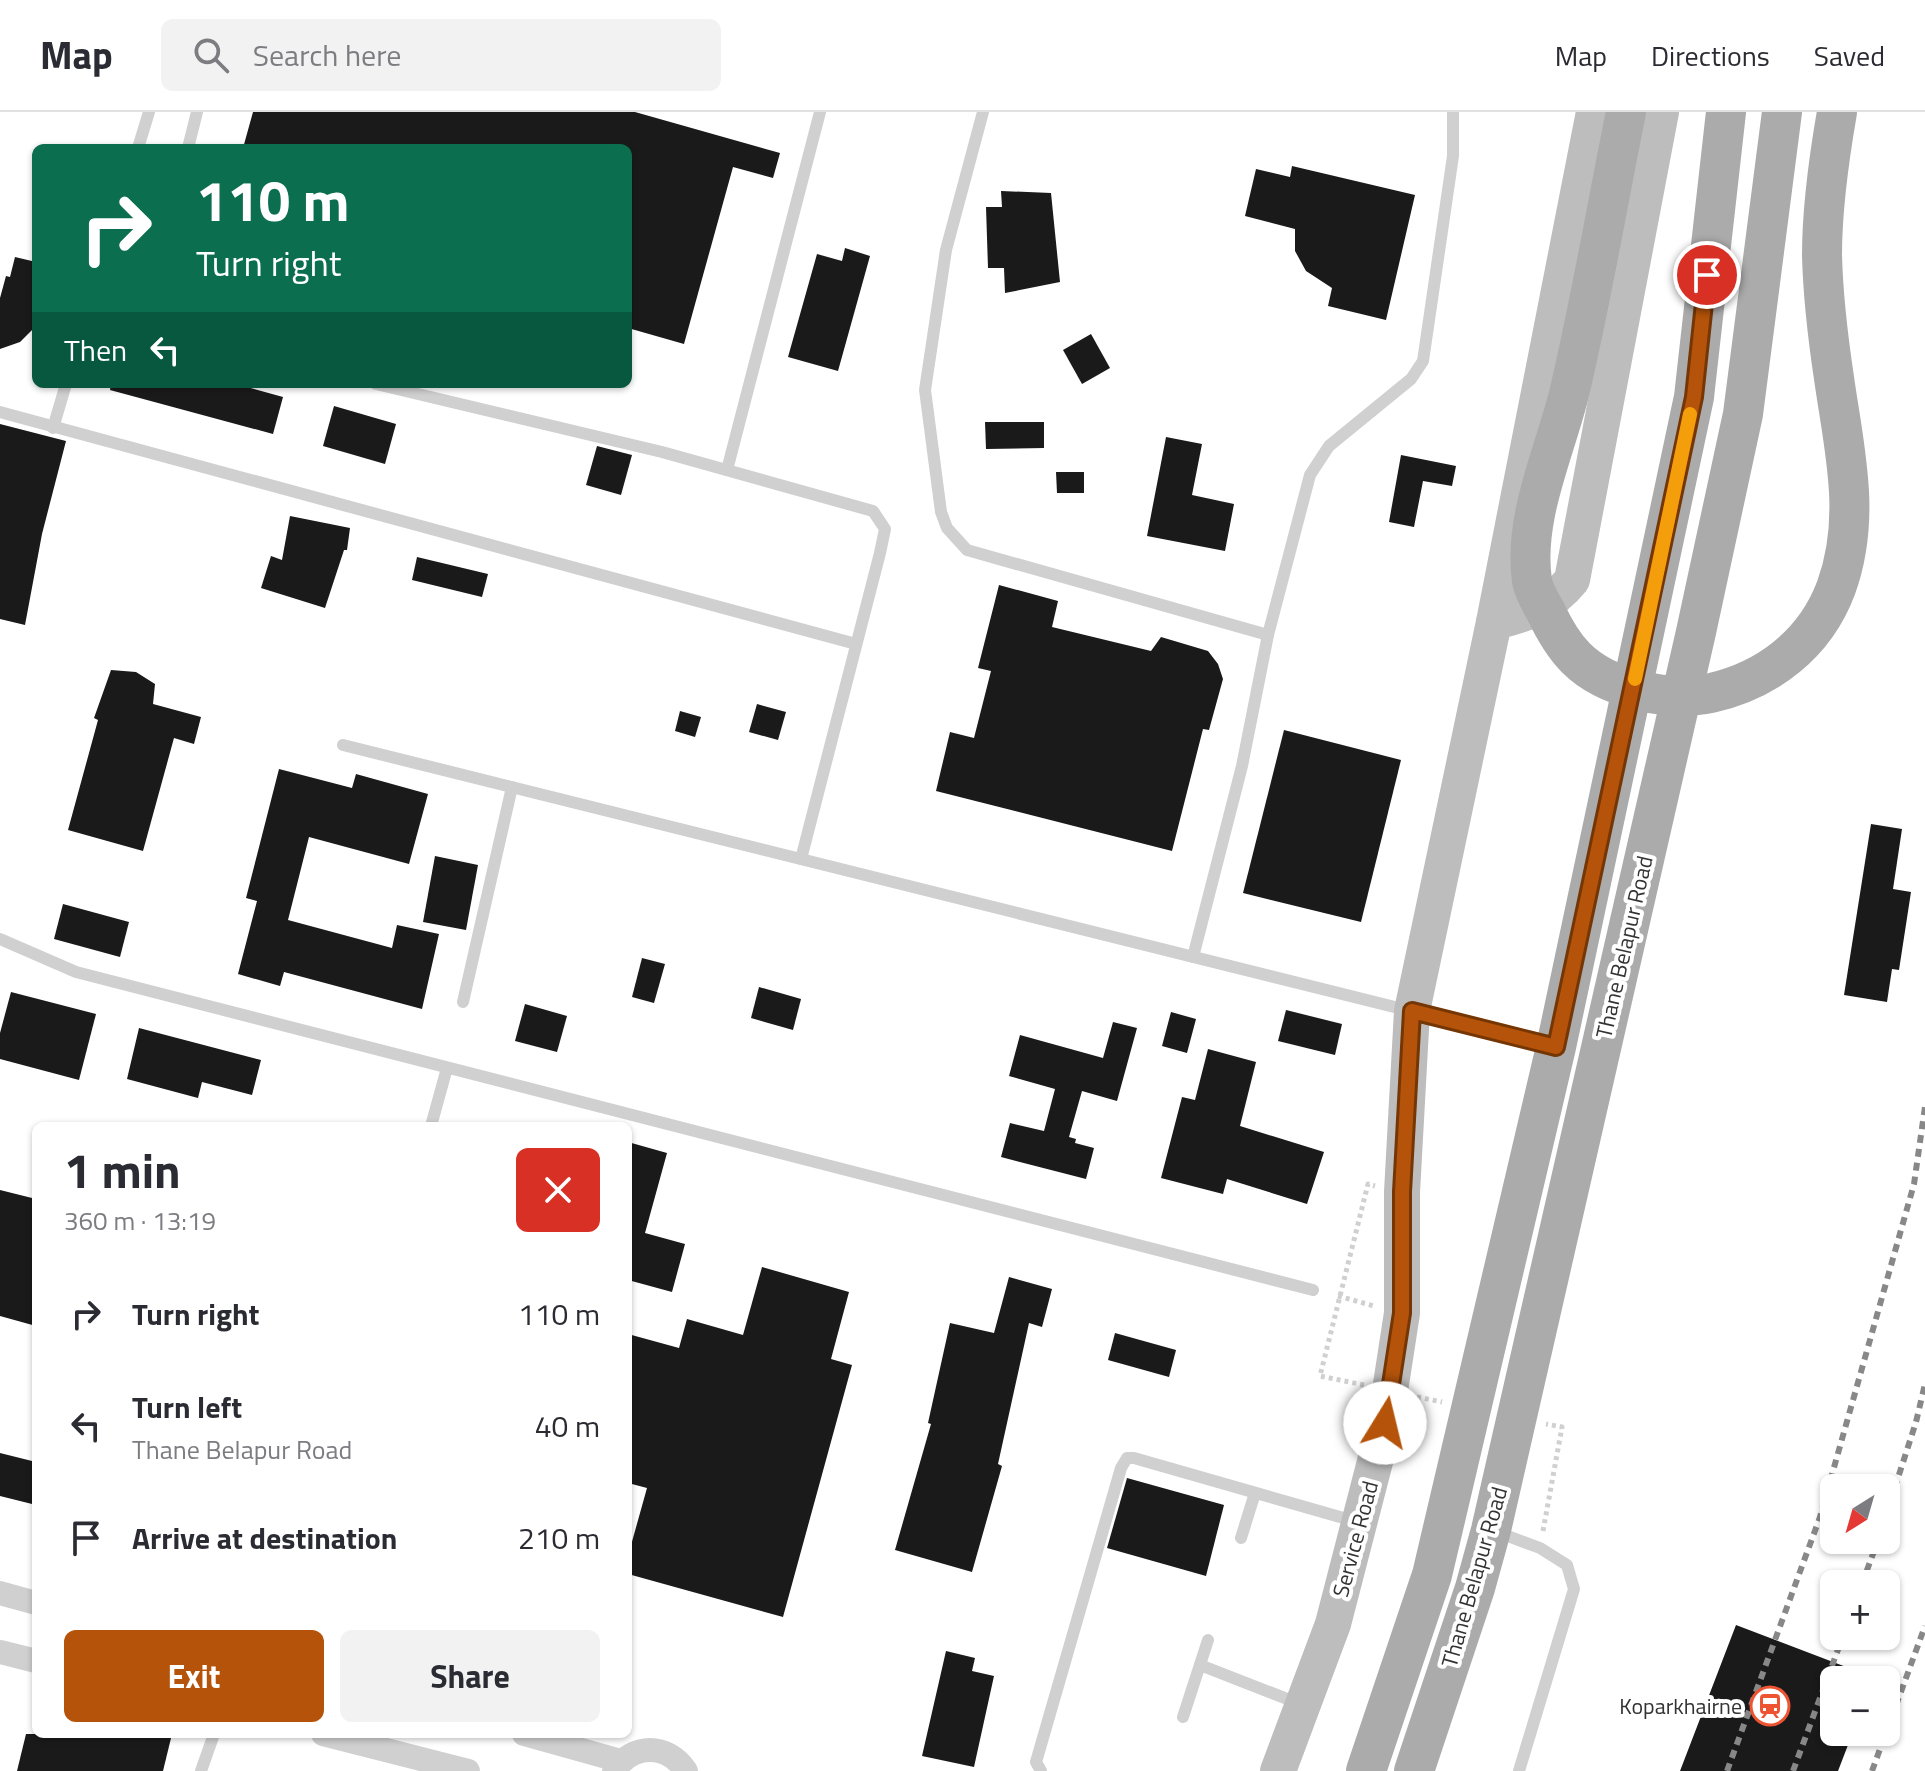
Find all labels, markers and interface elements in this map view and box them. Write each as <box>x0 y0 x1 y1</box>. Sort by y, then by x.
search box <box>161 19 721 91</box>
text: Map <box>40 26 113 84</box>
text: Search here <box>253 32 402 78</box>
icon: search <box>189 33 233 77</box>
text: Map <box>1555 34 1607 77</box>
text: Directions <box>1651 34 1770 77</box>
text: Saved <box>1814 34 1885 77</box>
text: 110 m <box>196 158 349 243</box>
icon: right <box>64 176 168 280</box>
text: Turn right <box>196 235 341 290</box>
pin <box>1673 241 1741 309</box>
icon: arrive <box>1685 253 1729 297</box>
text: Then <box>64 327 127 373</box>
icon: left <box>143 328 187 372</box>
street label: Thane Belapur Road <box>1586 852 1662 1042</box>
text: 1 min <box>64 1134 181 1207</box>
button: close <box>516 1148 600 1232</box>
text: 360 m · 13:19 <box>64 1201 216 1240</box>
text: Turn right <box>132 1291 260 1337</box>
text: 110 m <box>518 1291 600 1337</box>
icon: right <box>64 1292 108 1336</box>
position arrow <box>1343 1381 1427 1465</box>
text: Turn left <box>132 1384 242 1430</box>
text: 40 m <box>535 1403 600 1449</box>
icon: left <box>64 1404 108 1448</box>
text: Thane Belapur Road <box>132 1430 352 1469</box>
north arrow <box>1820 1474 1900 1554</box>
map controls <box>1820 1474 1900 1746</box>
street label: Service Road <box>1323 1477 1387 1601</box>
street label: Thane Belapur Road <box>1432 1483 1516 1671</box>
text: Arrive at destination <box>132 1515 397 1561</box>
text: 210 m <box>518 1515 600 1561</box>
icon: arrive <box>64 1516 108 1560</box>
button: + <box>1820 1570 1900 1650</box>
button: Exit <box>64 1630 324 1722</box>
button: Share <box>340 1630 600 1722</box>
button: − <box>1820 1666 1900 1746</box>
station icon: Koparkhairne <box>1749 1685 1791 1727</box>
place label: Koparkhairne <box>1619 1689 1742 1723</box>

